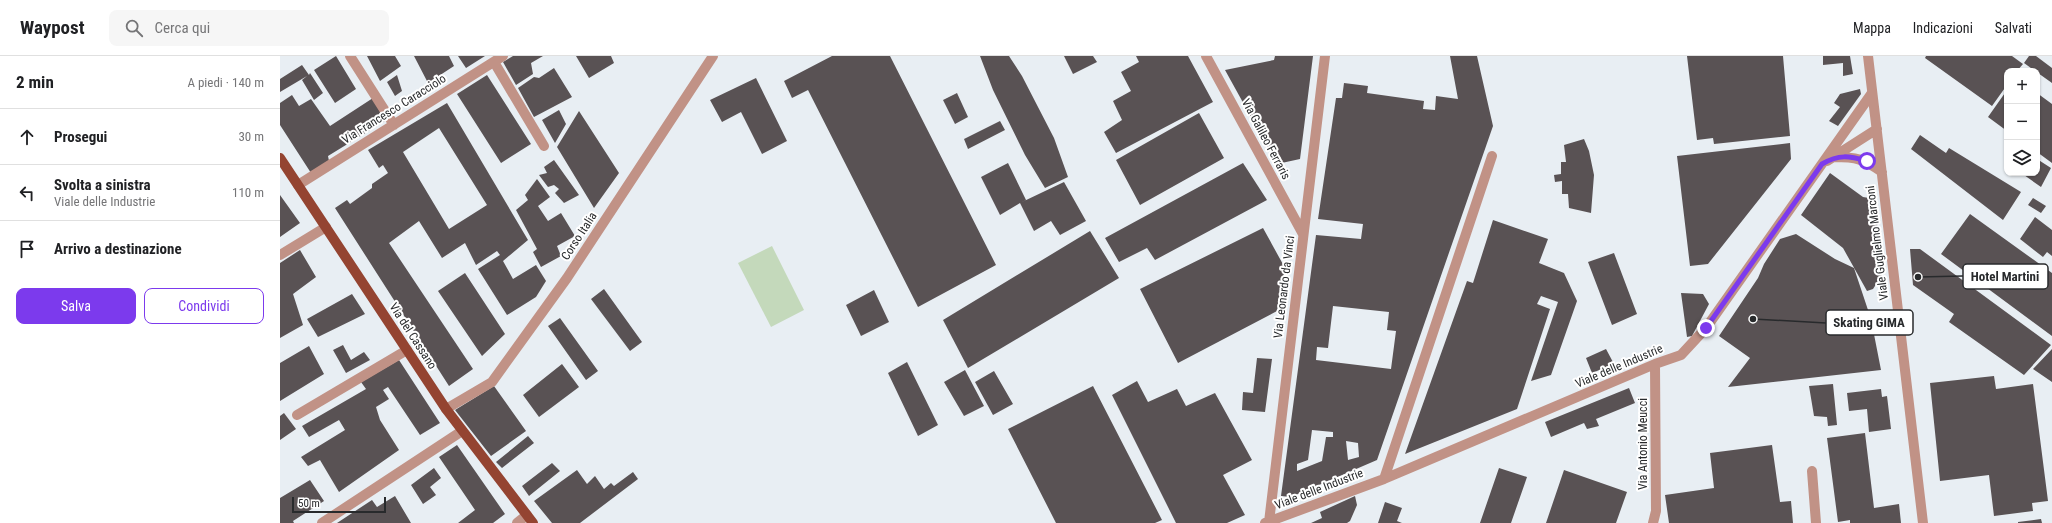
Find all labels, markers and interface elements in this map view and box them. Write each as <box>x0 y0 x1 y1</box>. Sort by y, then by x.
search box <box>109 10 389 46</box>
text: Waypost <box>20 16 85 39</box>
icon: search <box>123 17 145 39</box>
text: Cerca qui <box>155 19 210 37</box>
text: Mappa <box>1853 20 1891 36</box>
text: Indicazioni <box>1913 20 1973 36</box>
text: Salvati <box>1995 20 2032 36</box>
map controls <box>2004 68 2040 176</box>
button: + <box>2004 68 2040 104</box>
street label: Via Francesco Caracciolo <box>339 71 449 147</box>
text: 2 min <box>16 72 54 92</box>
text: A piedi · 140 m <box>187 75 264 90</box>
street label: Via Galileo Ferraris <box>1239 96 1293 182</box>
button: − <box>2004 104 2040 140</box>
icon: ahead <box>16 126 38 148</box>
text: Prosegui <box>54 128 107 146</box>
text: 30 m <box>238 129 264 144</box>
button: layers <box>2004 140 2040 176</box>
route start <box>1858 152 1876 170</box>
text: Svolta a sinistra <box>54 176 151 194</box>
icon: left <box>16 182 38 204</box>
text: 110 m <box>232 185 264 200</box>
street label: Viale Guglielmo Marconi <box>1863 185 1891 301</box>
text: Viale delle Industrie <box>54 194 155 209</box>
street label: Corso Italia <box>558 209 600 263</box>
street label: Via Leonardo da Vinci <box>1271 235 1297 339</box>
icon: arrive <box>16 238 38 260</box>
text: Arrivo a destinazione <box>54 240 182 258</box>
callout: Hotel Martini <box>1963 264 2048 289</box>
text: Hotel Martini <box>1971 269 2039 284</box>
button: Salva <box>16 288 136 324</box>
button: Condividi <box>144 288 264 324</box>
street label: Via del Cassano <box>386 300 440 372</box>
callout: Skating GIMA <box>1826 310 1913 335</box>
text: Skating GIMA <box>1833 315 1905 330</box>
route end <box>1697 319 1715 337</box>
street label: Viale delle Industrie <box>1573 341 1665 391</box>
street label: Via Antonio Meucci <box>1636 398 1650 490</box>
street label: Viale delle Industrie <box>1273 466 1365 512</box>
scale bar <box>292 495 386 514</box>
text: 50 m <box>298 497 320 510</box>

